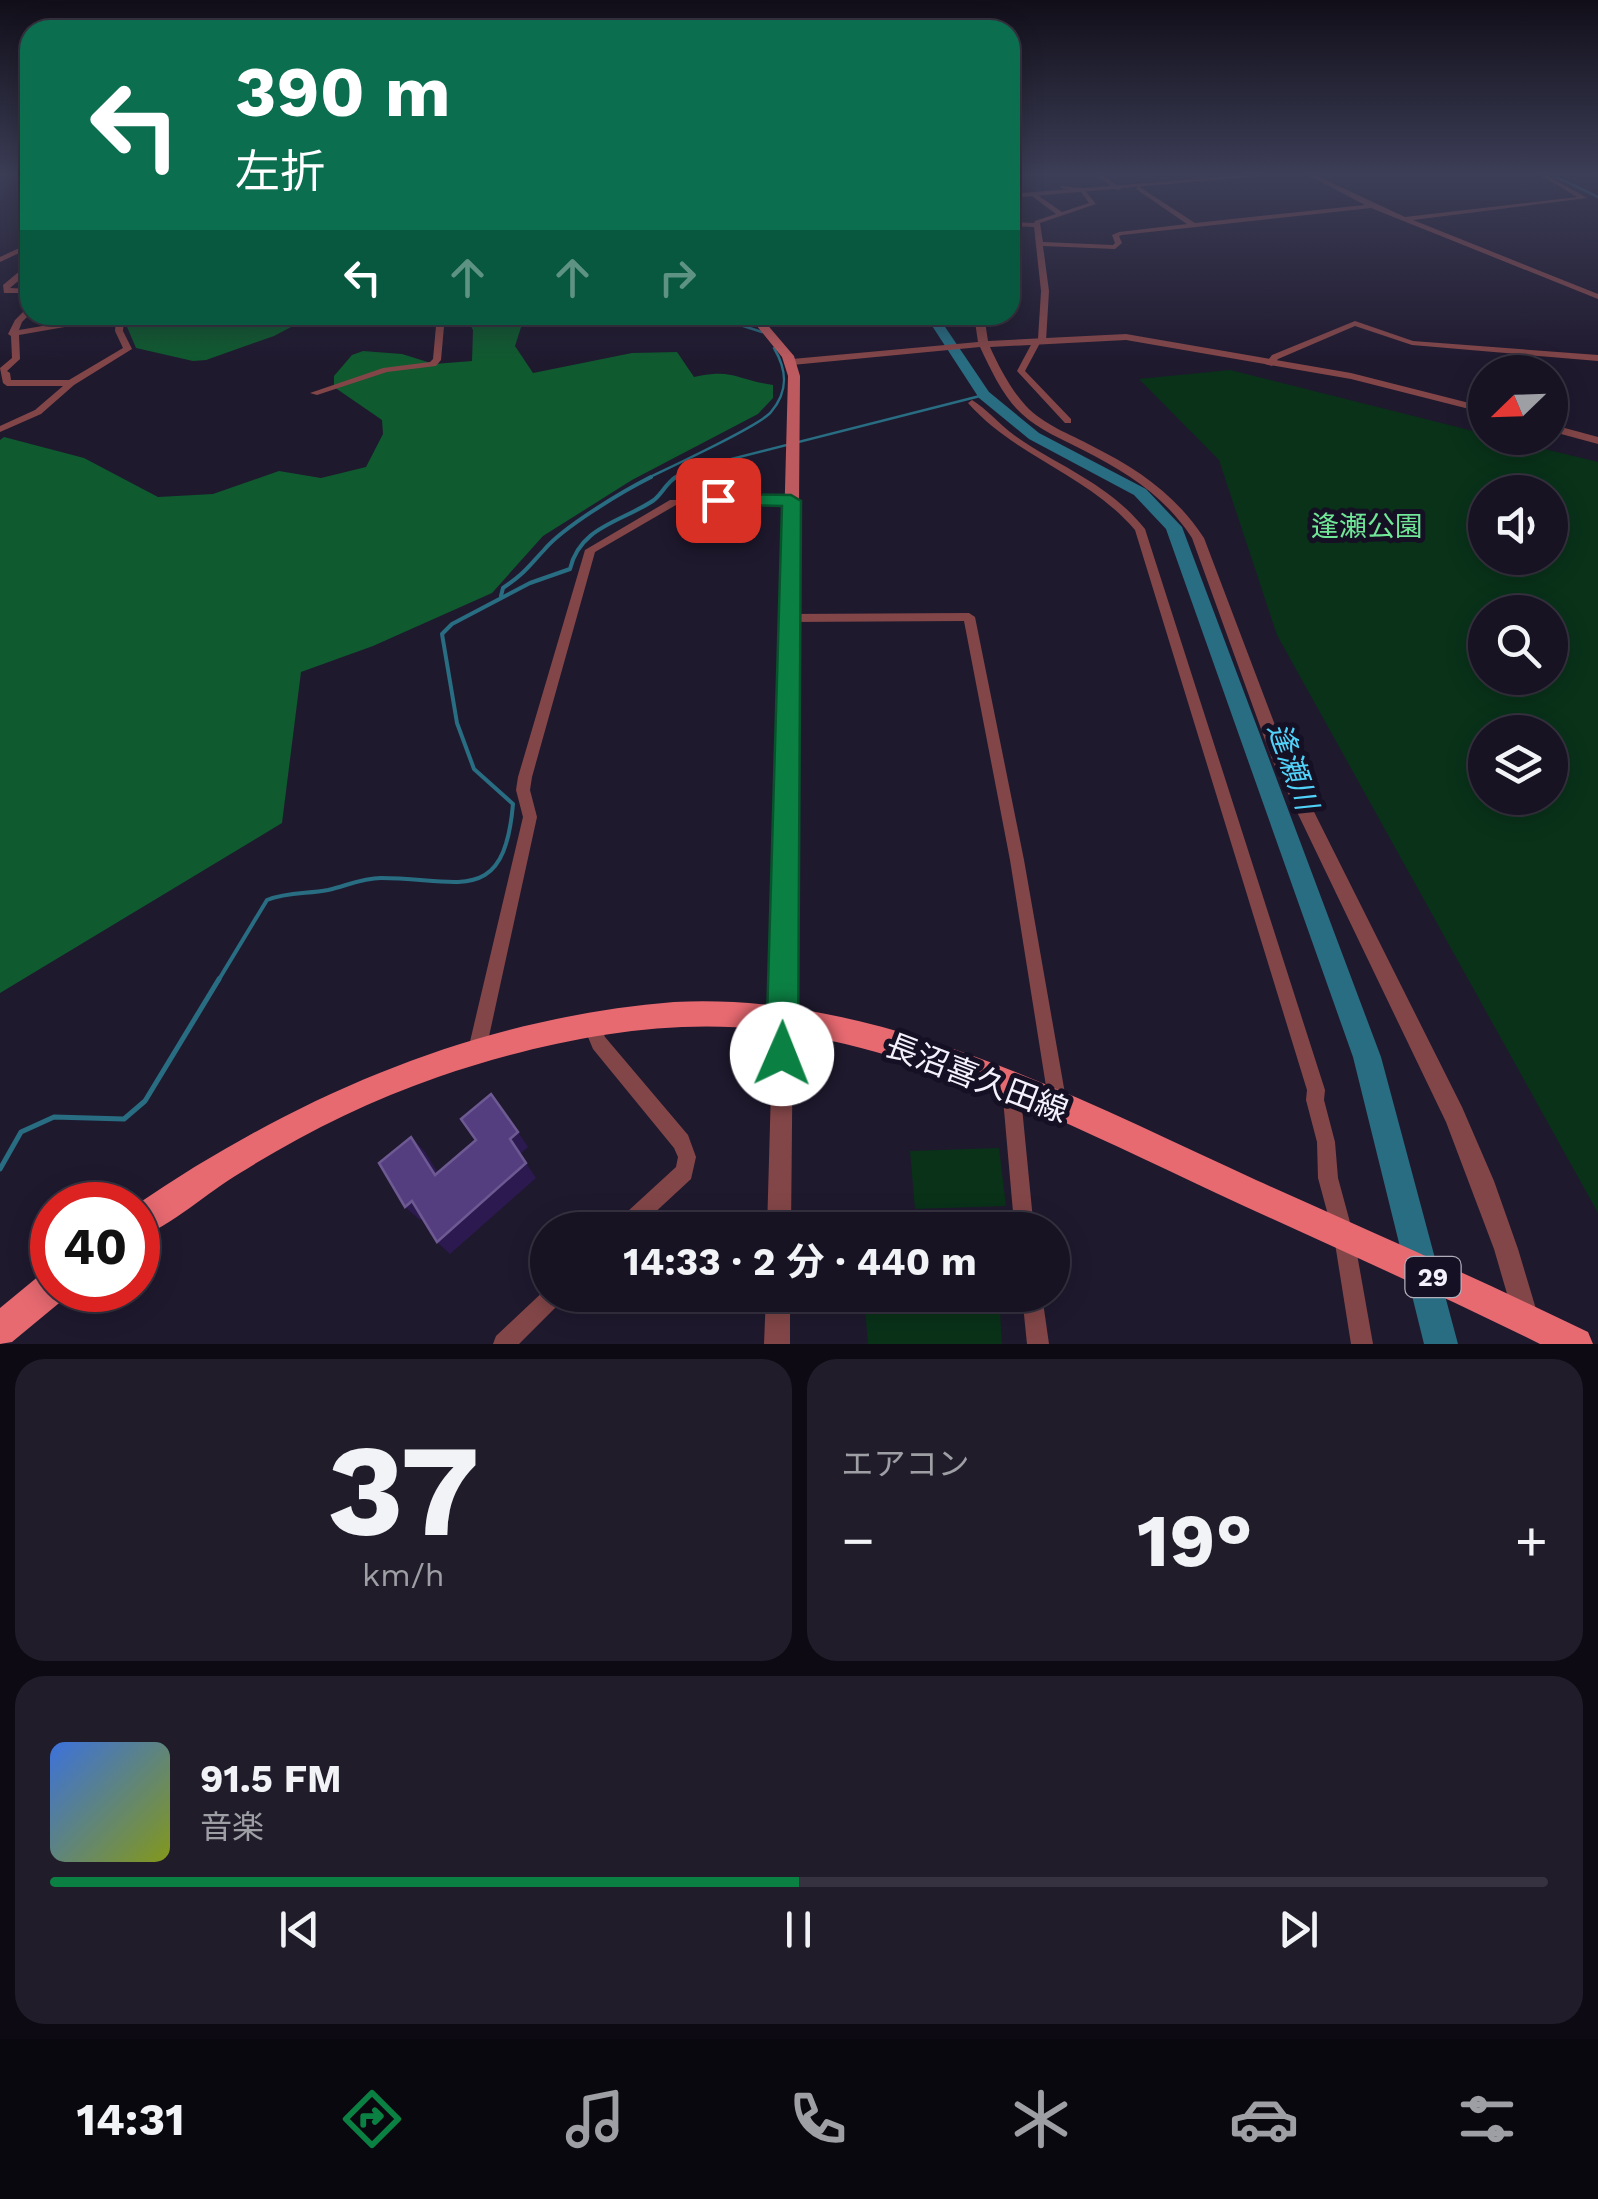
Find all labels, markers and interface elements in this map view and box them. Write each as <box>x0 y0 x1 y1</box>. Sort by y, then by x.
text: 390 m <box>235 51 451 133</box>
icon: left <box>70 60 200 190</box>
text: 左折 <box>235 145 325 198</box>
icon: left <box>335 250 390 305</box>
icon: ahead <box>440 250 495 305</box>
icon: ahead <box>545 250 600 305</box>
icon: right <box>650 250 705 305</box>
north arrow <box>1468 355 1568 455</box>
map controls <box>1468 355 1568 815</box>
pin <box>676 458 761 543</box>
icon: arrive <box>691 473 746 528</box>
button: sound <box>1468 475 1568 575</box>
park label: 逢瀬公園 <box>1311 510 1423 543</box>
button: search <box>1468 595 1568 695</box>
button: layers <box>1468 715 1568 815</box>
water label: 逢瀬川 <box>1261 718 1326 817</box>
position arrow <box>730 1002 834 1106</box>
street label: 長沼喜久田線 <box>881 1026 1073 1130</box>
speed limit sign: 40 <box>30 1182 160 1312</box>
text: 14:33 · 2 分 · 440 m <box>623 1240 977 1284</box>
road number: 29 <box>1406 1257 1460 1297</box>
text: 37 <box>327 1414 480 1567</box>
text: エアコン <box>842 1445 970 1483</box>
text: 19° <box>1137 1496 1253 1584</box>
text: − <box>842 1508 875 1572</box>
text: + <box>1515 1508 1548 1572</box>
text: km/h <box>362 1556 444 1594</box>
text: 91.5 FM <box>200 1757 342 1801</box>
text: 音楽 <box>200 1808 264 1846</box>
icon: previous <box>272 1902 327 1957</box>
icon: pause <box>771 1902 826 1957</box>
icon: next <box>1271 1902 1326 1957</box>
icon: directions <box>337 2084 407 2154</box>
icon: music <box>560 2084 630 2154</box>
icon: phone <box>783 2084 853 2154</box>
icon: climate <box>1006 2084 1076 2154</box>
icon: car <box>1229 2084 1299 2154</box>
icon: filters <box>1452 2084 1522 2154</box>
text: 14:31 <box>76 2093 185 2146</box>

